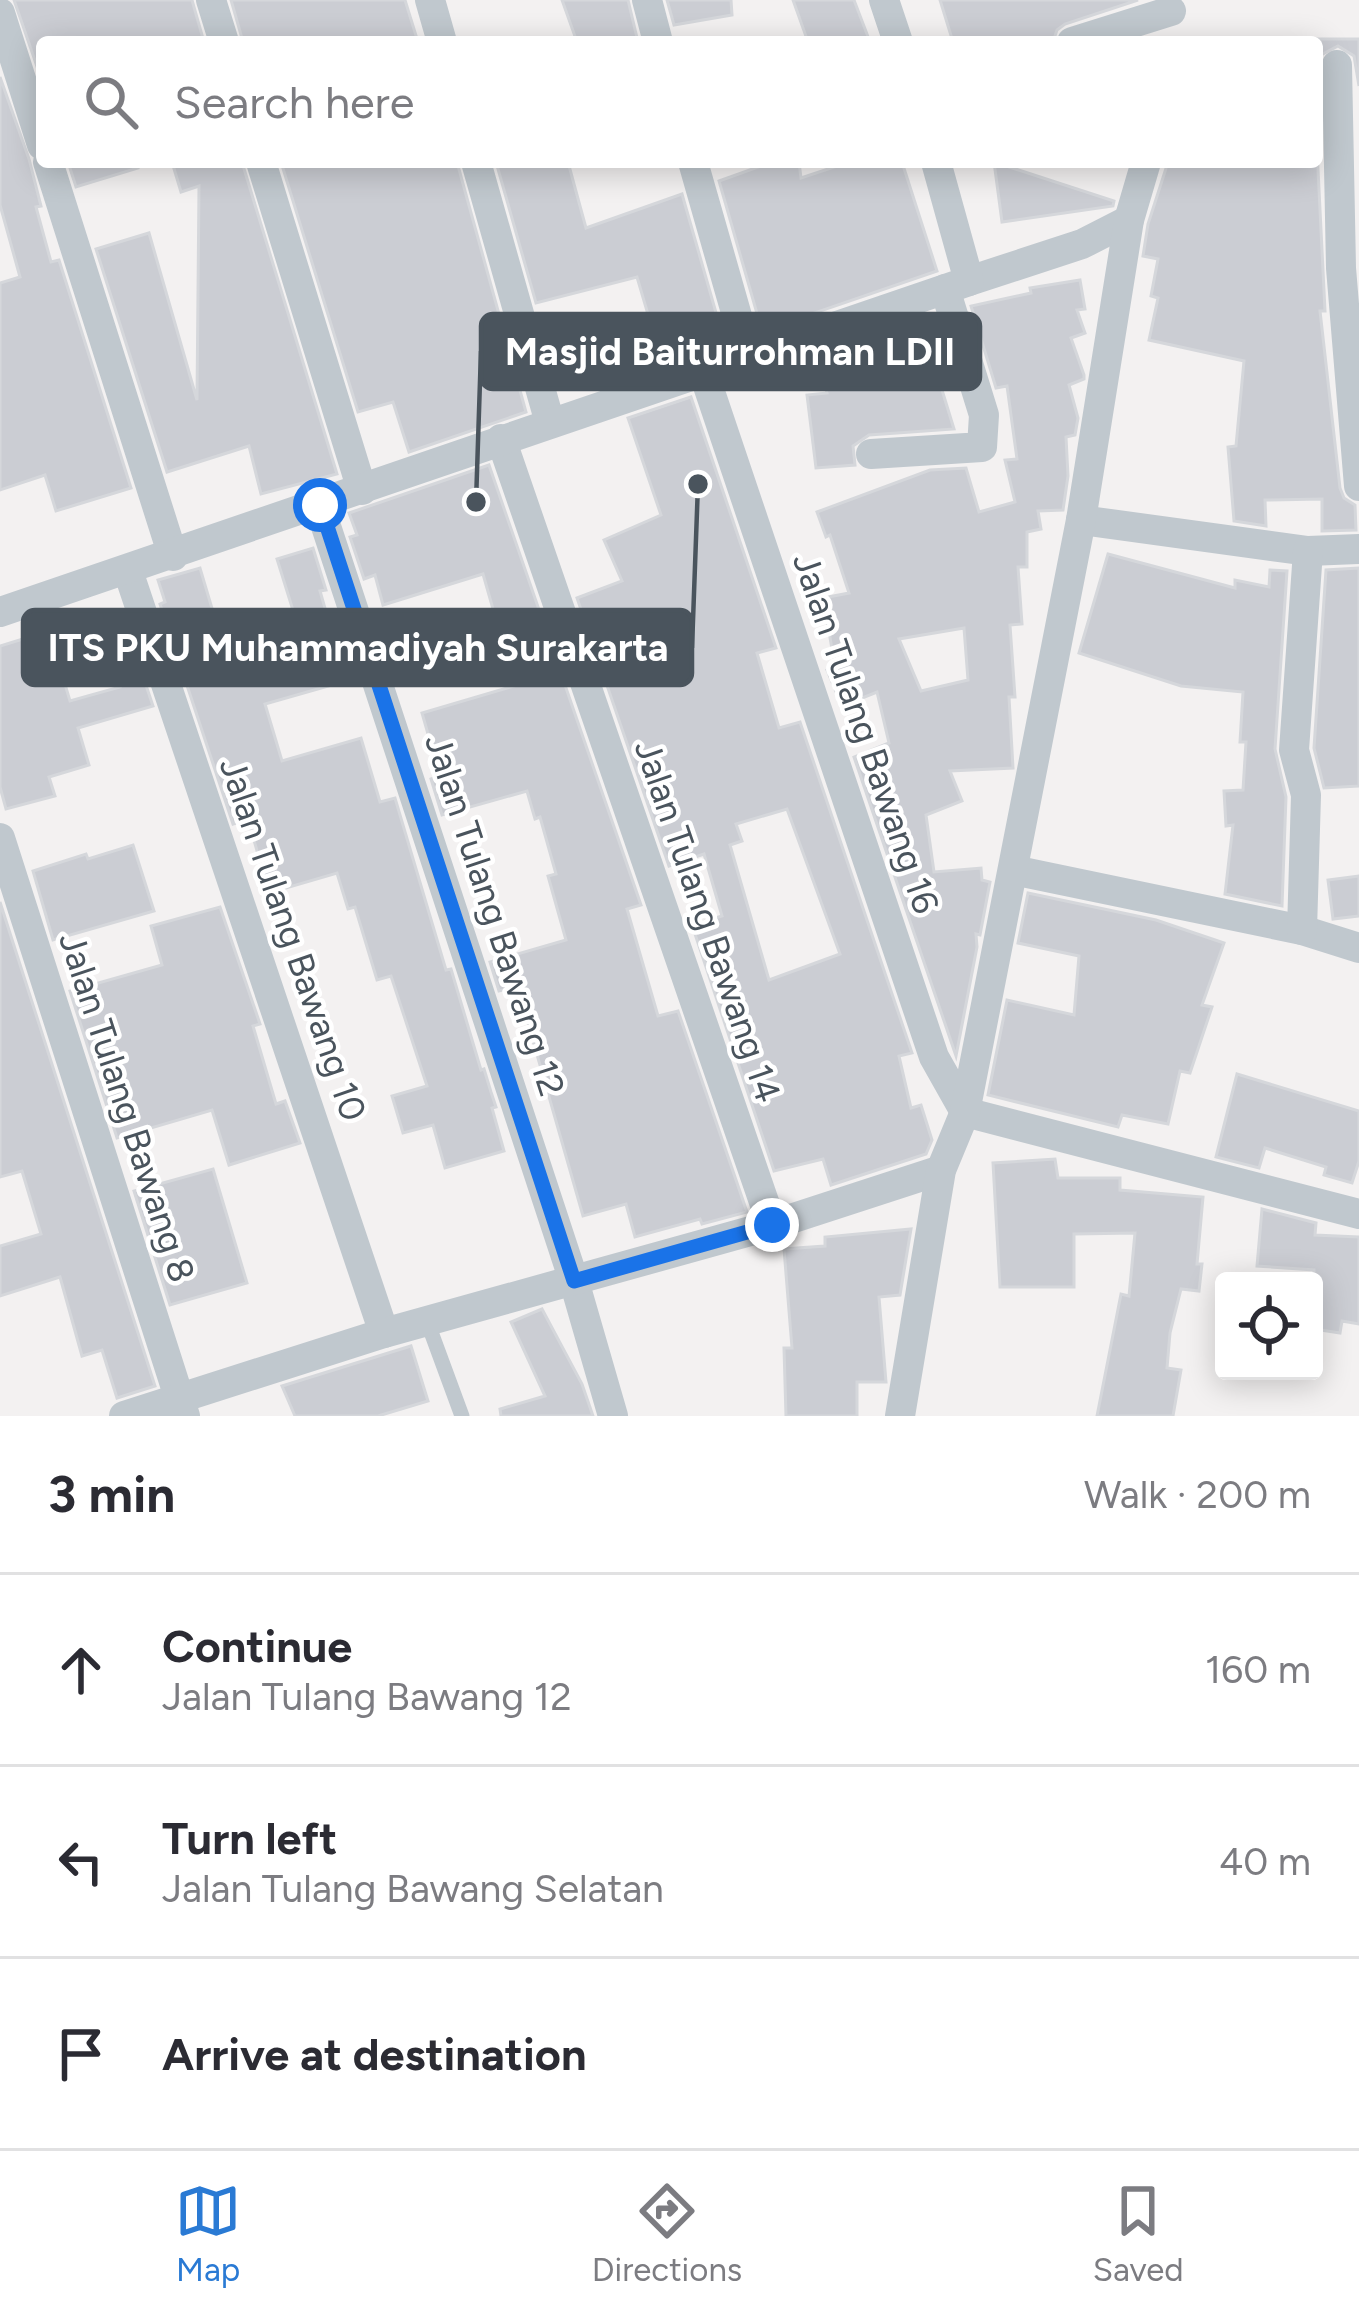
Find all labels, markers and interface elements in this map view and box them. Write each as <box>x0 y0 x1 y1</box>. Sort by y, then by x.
search box <box>36 36 1323 168</box>
icon: search <box>78 69 144 135</box>
text: Search here <box>174 75 414 129</box>
callout: Masjid Baiturrohman LDII <box>481 314 980 389</box>
text: Masjid Baiturrohman LDII <box>505 328 955 375</box>
route start <box>293 478 347 532</box>
street label: Jalan Tulang Bawang 16 <box>784 547 948 919</box>
callout: ITS PKU Muhammadiyah Surakarta <box>23 610 692 685</box>
text: ITS PKU Muhammadiyah Surakarta <box>47 624 669 671</box>
street label: Jalan Tulang Bawang 12 <box>416 729 574 1101</box>
street label: Jalan Tulang Bawang 14 <box>626 734 790 1108</box>
street label: Jalan Tulang Bawang 10 <box>211 752 375 1126</box>
street label: Jalan Tulang Bawang 8 <box>50 927 204 1287</box>
route end <box>745 1198 799 1252</box>
map controls <box>1215 1272 1323 1380</box>
button: locate <box>1215 1272 1323 1380</box>
text: 3 min <box>48 1464 175 1525</box>
text: Walk · 200 m <box>1084 1471 1311 1518</box>
text: Continue <box>162 1619 352 1673</box>
icon: ahead <box>48 1637 114 1703</box>
text: 160 m <box>1205 1646 1311 1693</box>
text: Jalan Tulang Bawang 12 <box>162 1673 572 1720</box>
text: Turn left <box>162 1811 337 1865</box>
icon: left <box>48 1829 114 1895</box>
text: 40 m <box>1219 1838 1311 1885</box>
text: Jalan Tulang Bawang Selatan <box>162 1865 664 1912</box>
icon: arrive <box>48 2021 114 2087</box>
text: Arrive at destination <box>162 2027 586 2081</box>
tab: Map <box>175 2178 241 2289</box>
tab: Directions <box>592 2178 742 2289</box>
tab: Saved <box>1093 2178 1184 2289</box>

